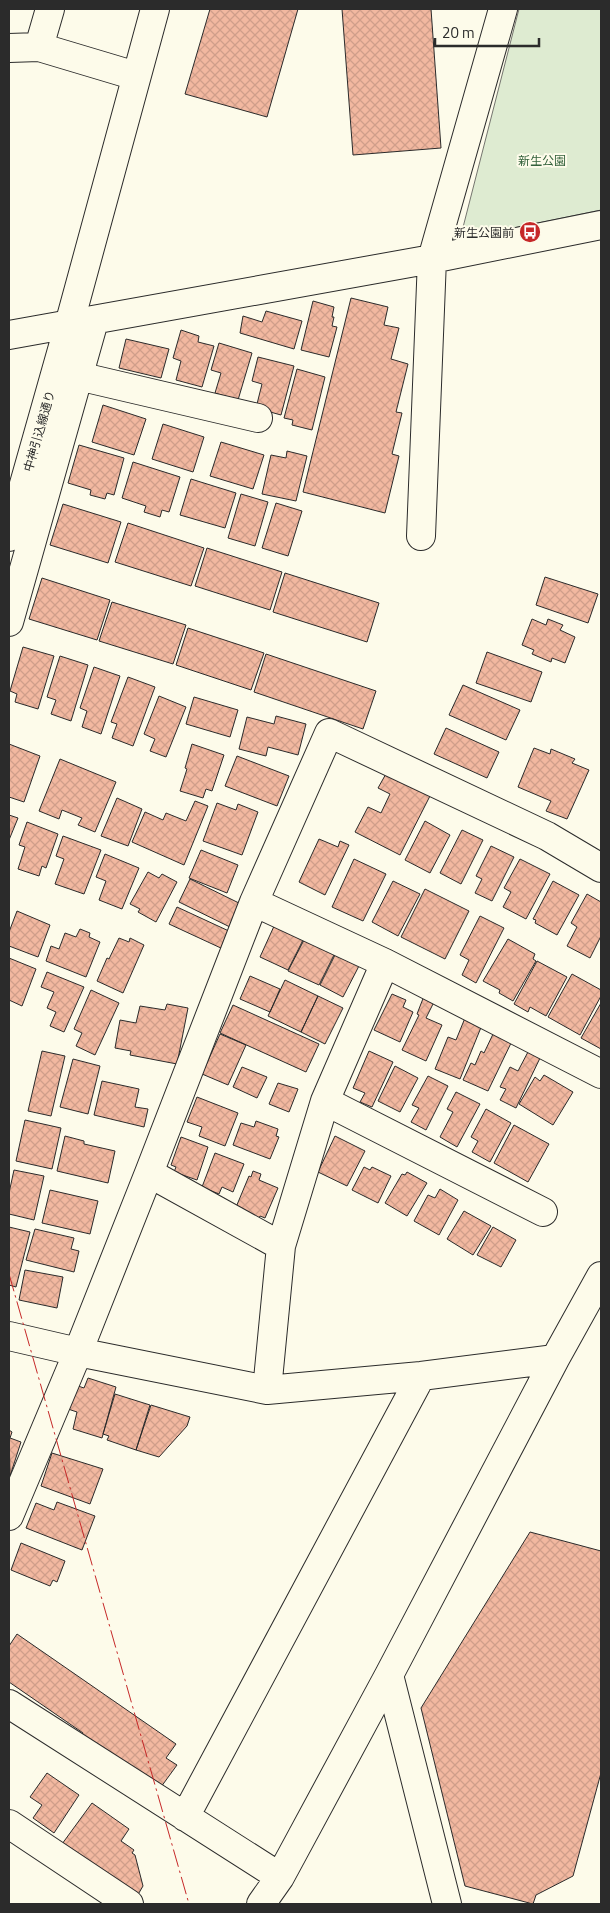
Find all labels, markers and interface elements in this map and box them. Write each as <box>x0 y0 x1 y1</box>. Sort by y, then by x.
scale bar <box>435 15 539 47</box>
text: 20 m <box>442 21 475 44</box>
park label: 新生公園 <box>518 151 566 170</box>
bus stop icon: 新生公園前 <box>518 220 542 244</box>
place label: 新生公園前 <box>454 223 514 242</box>
street label: 中神引込線通り <box>18 388 60 474</box>

